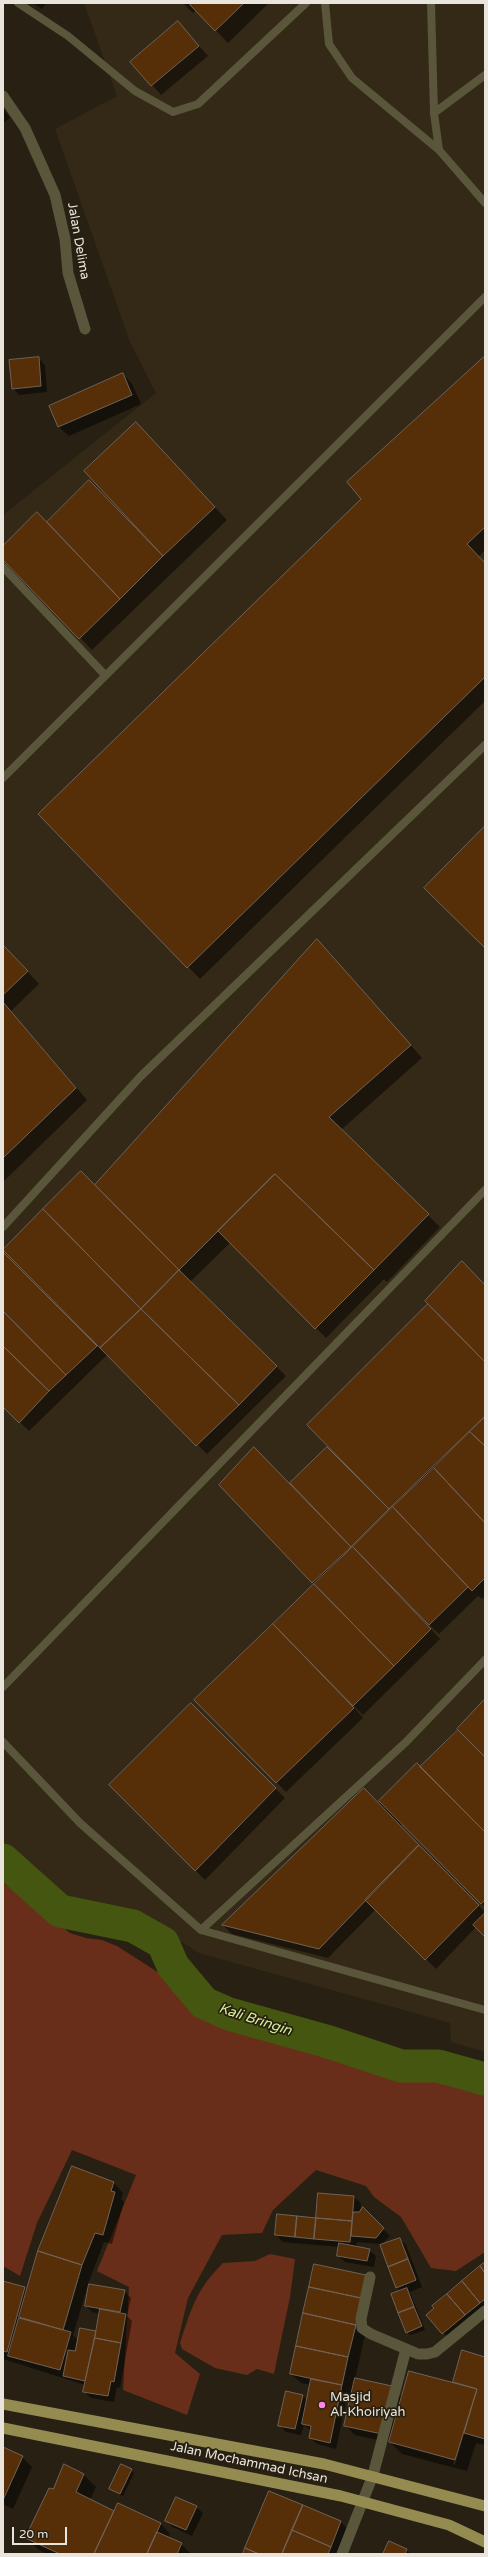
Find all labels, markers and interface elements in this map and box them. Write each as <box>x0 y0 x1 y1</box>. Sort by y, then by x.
street label: Jalan Delima <box>64 201 92 281</box>
water label: Kali Bringin <box>216 2000 294 2040</box>
place label: Masjid Al-Khoiriyah <box>330 2390 405 2421</box>
marker: Masjid Al-Khoiriyah <box>317 2400 327 2410</box>
street label: Jalan Mochammad Ichsan <box>169 2439 329 2487</box>
scale bar <box>14 2519 69 2545</box>
text: 20 m <box>19 2527 48 2541</box>

